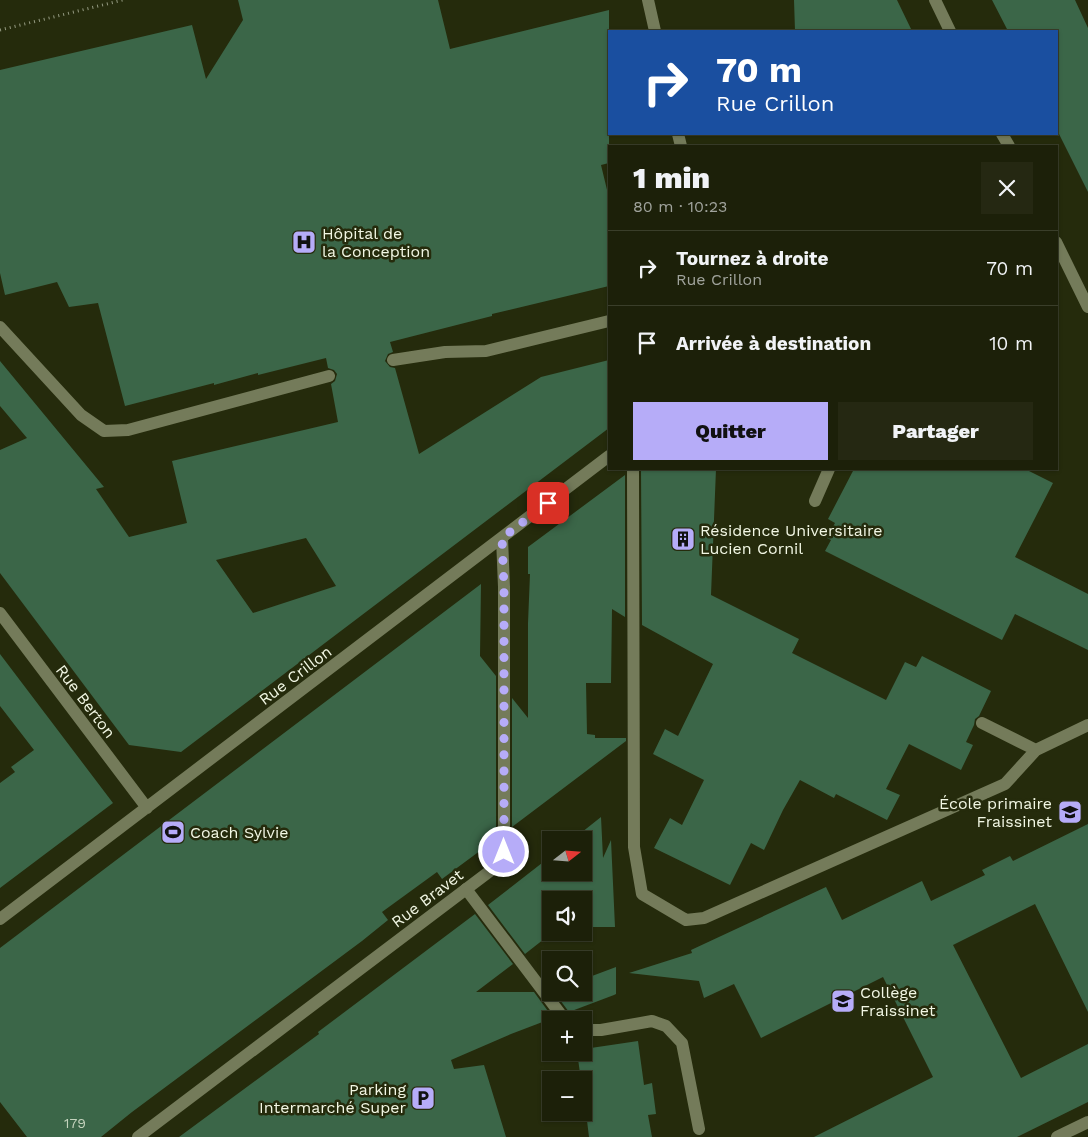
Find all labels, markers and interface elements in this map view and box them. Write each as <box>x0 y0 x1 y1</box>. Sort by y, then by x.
text: 70 m <box>716 49 802 91</box>
icon: right <box>633 50 698 115</box>
text: Rue Crillon <box>716 91 834 116</box>
text: 1 min <box>633 160 710 195</box>
button: close <box>981 162 1033 214</box>
text: 80 m · 10:23 <box>633 197 727 216</box>
place label: Hôpital de la Conception <box>322 224 430 261</box>
hospital icon: Hôpital de la Conception <box>291 229 317 255</box>
text: Tournez à droite <box>676 247 828 270</box>
icon: right <box>633 254 661 282</box>
text: 70 m <box>986 257 1033 280</box>
text: Rue Crillon <box>676 270 762 289</box>
icon: arrive <box>633 329 661 357</box>
text: Arrivée à destination <box>676 332 871 355</box>
text: 10 m <box>989 332 1033 355</box>
button: Quitter <box>633 402 828 460</box>
button: Partager <box>838 402 1033 460</box>
pin <box>527 482 569 524</box>
icon: arrive <box>534 489 562 517</box>
place label: Résidence Universitaire Lucien Cornil <box>700 521 882 558</box>
building icon: Résidence Universitaire Lucien Cornil <box>670 526 696 552</box>
street label: Rue Crillon <box>255 642 335 709</box>
street label: Rue Berton <box>52 661 119 742</box>
place label: École primaire Fraissinet <box>939 794 1052 831</box>
school or university icon: École primaire Fraissinet <box>1057 799 1083 825</box>
sports icon: Coach Sylvie <box>160 819 186 845</box>
place label: Coach Sylvie <box>190 823 288 842</box>
position arrow <box>477 825 529 877</box>
north arrow <box>542 831 592 881</box>
map controls <box>542 831 592 1121</box>
street label: Rue Bravet <box>388 865 467 931</box>
button: sound <box>542 891 592 941</box>
button: search <box>542 951 592 1001</box>
place label: Collège Fraissinet <box>860 983 936 1020</box>
school or university icon: Collège Fraissinet <box>830 988 856 1014</box>
button: + <box>542 1011 592 1061</box>
button: − <box>542 1071 592 1121</box>
place label: Parking Intermarché Super <box>259 1080 406 1117</box>
parking icon: Parking Intermarché Super <box>410 1085 436 1111</box>
house number: 179 <box>64 1115 86 1131</box>

